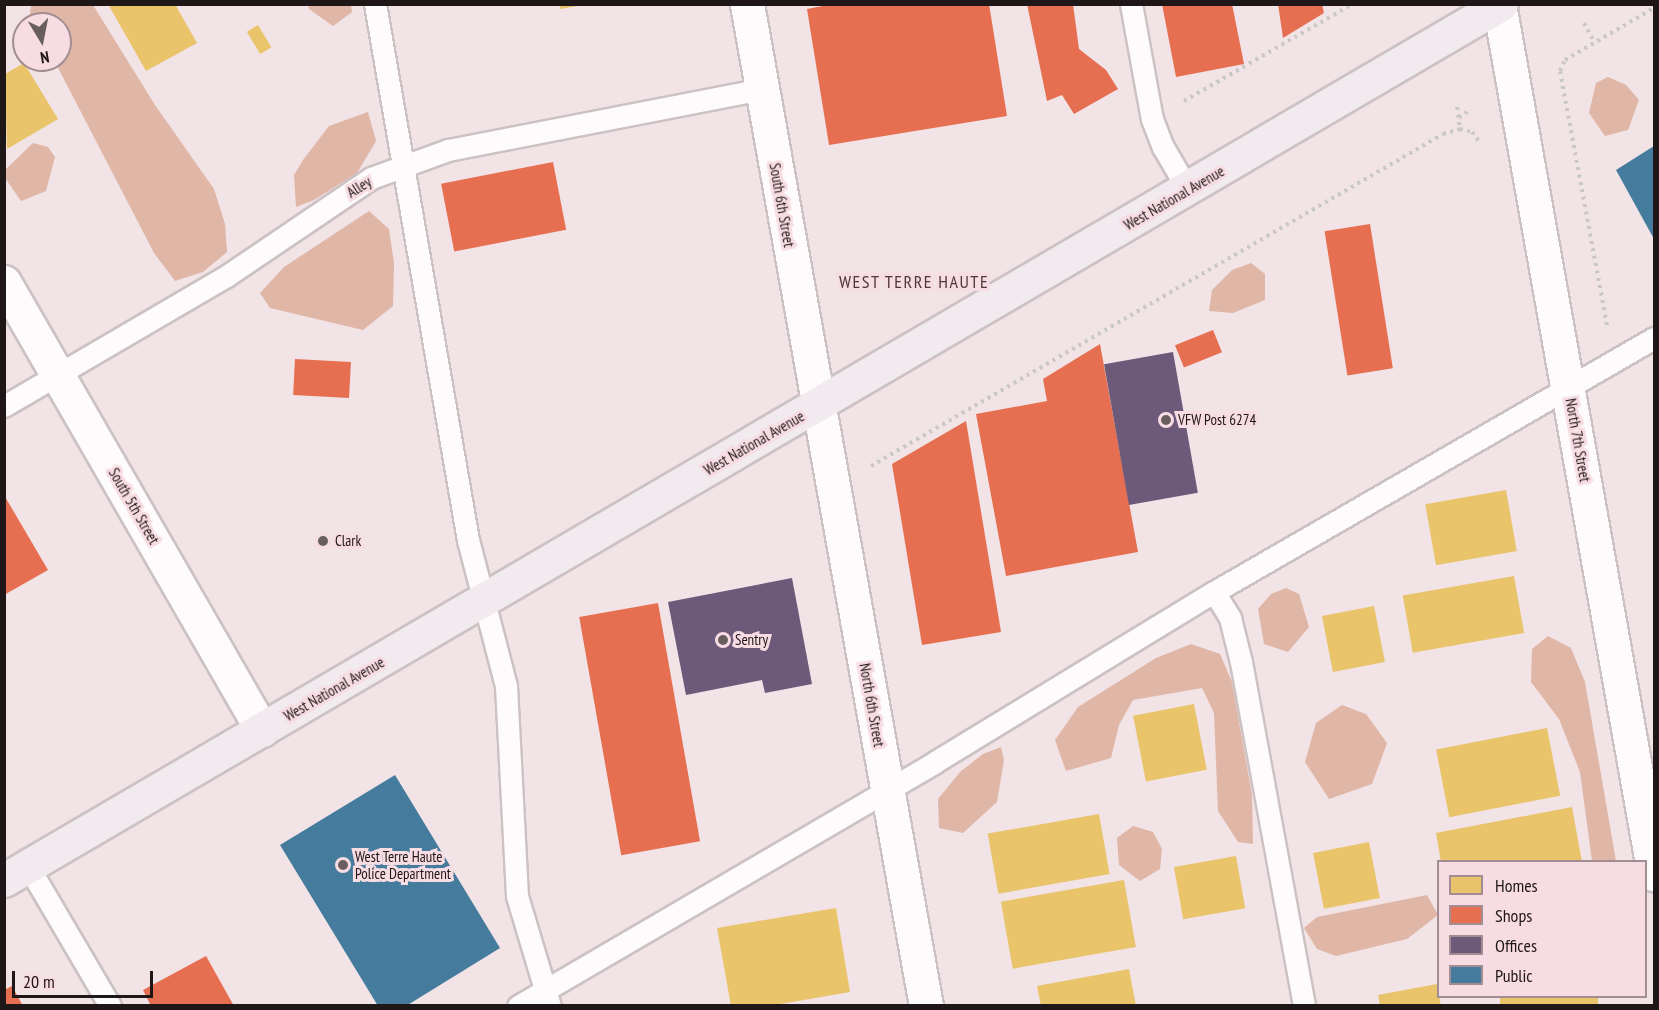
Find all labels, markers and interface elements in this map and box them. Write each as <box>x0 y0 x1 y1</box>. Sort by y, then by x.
north arrow <box>12 12 72 72</box>
text: N <box>39 47 51 68</box>
street label: South 6th Street <box>766 162 798 248</box>
street label: West National Avenue <box>1120 162 1228 234</box>
street label: Alley <box>343 173 375 201</box>
district label: WEST TERRE HAUTE <box>838 271 990 293</box>
street label: North 7th Street <box>1562 397 1594 483</box>
street label: West National Avenue <box>700 407 808 479</box>
place label: VFW Post 6274 <box>1178 411 1257 429</box>
marker: VFW Post 6274 <box>1159 413 1173 427</box>
street label: South 5th Street <box>105 465 163 547</box>
place label: Clark <box>335 532 361 550</box>
marker: Clark <box>316 534 330 548</box>
place label: Sentry <box>735 631 768 649</box>
marker: Sentry <box>716 633 730 647</box>
street label: West National Avenue <box>280 653 388 725</box>
street label: North 6th Street <box>856 662 888 748</box>
place label: West Terre Haute Police Department <box>355 847 451 882</box>
marker: West Terre Haute Police Department <box>336 858 350 872</box>
legend <box>1437 860 1647 998</box>
text: Homes <box>1495 874 1538 897</box>
text: Shops <box>1495 904 1532 927</box>
text: Offices <box>1495 934 1537 957</box>
scale bar <box>15 959 156 997</box>
text: Public <box>1495 964 1533 987</box>
text: 20 m <box>23 970 55 993</box>

